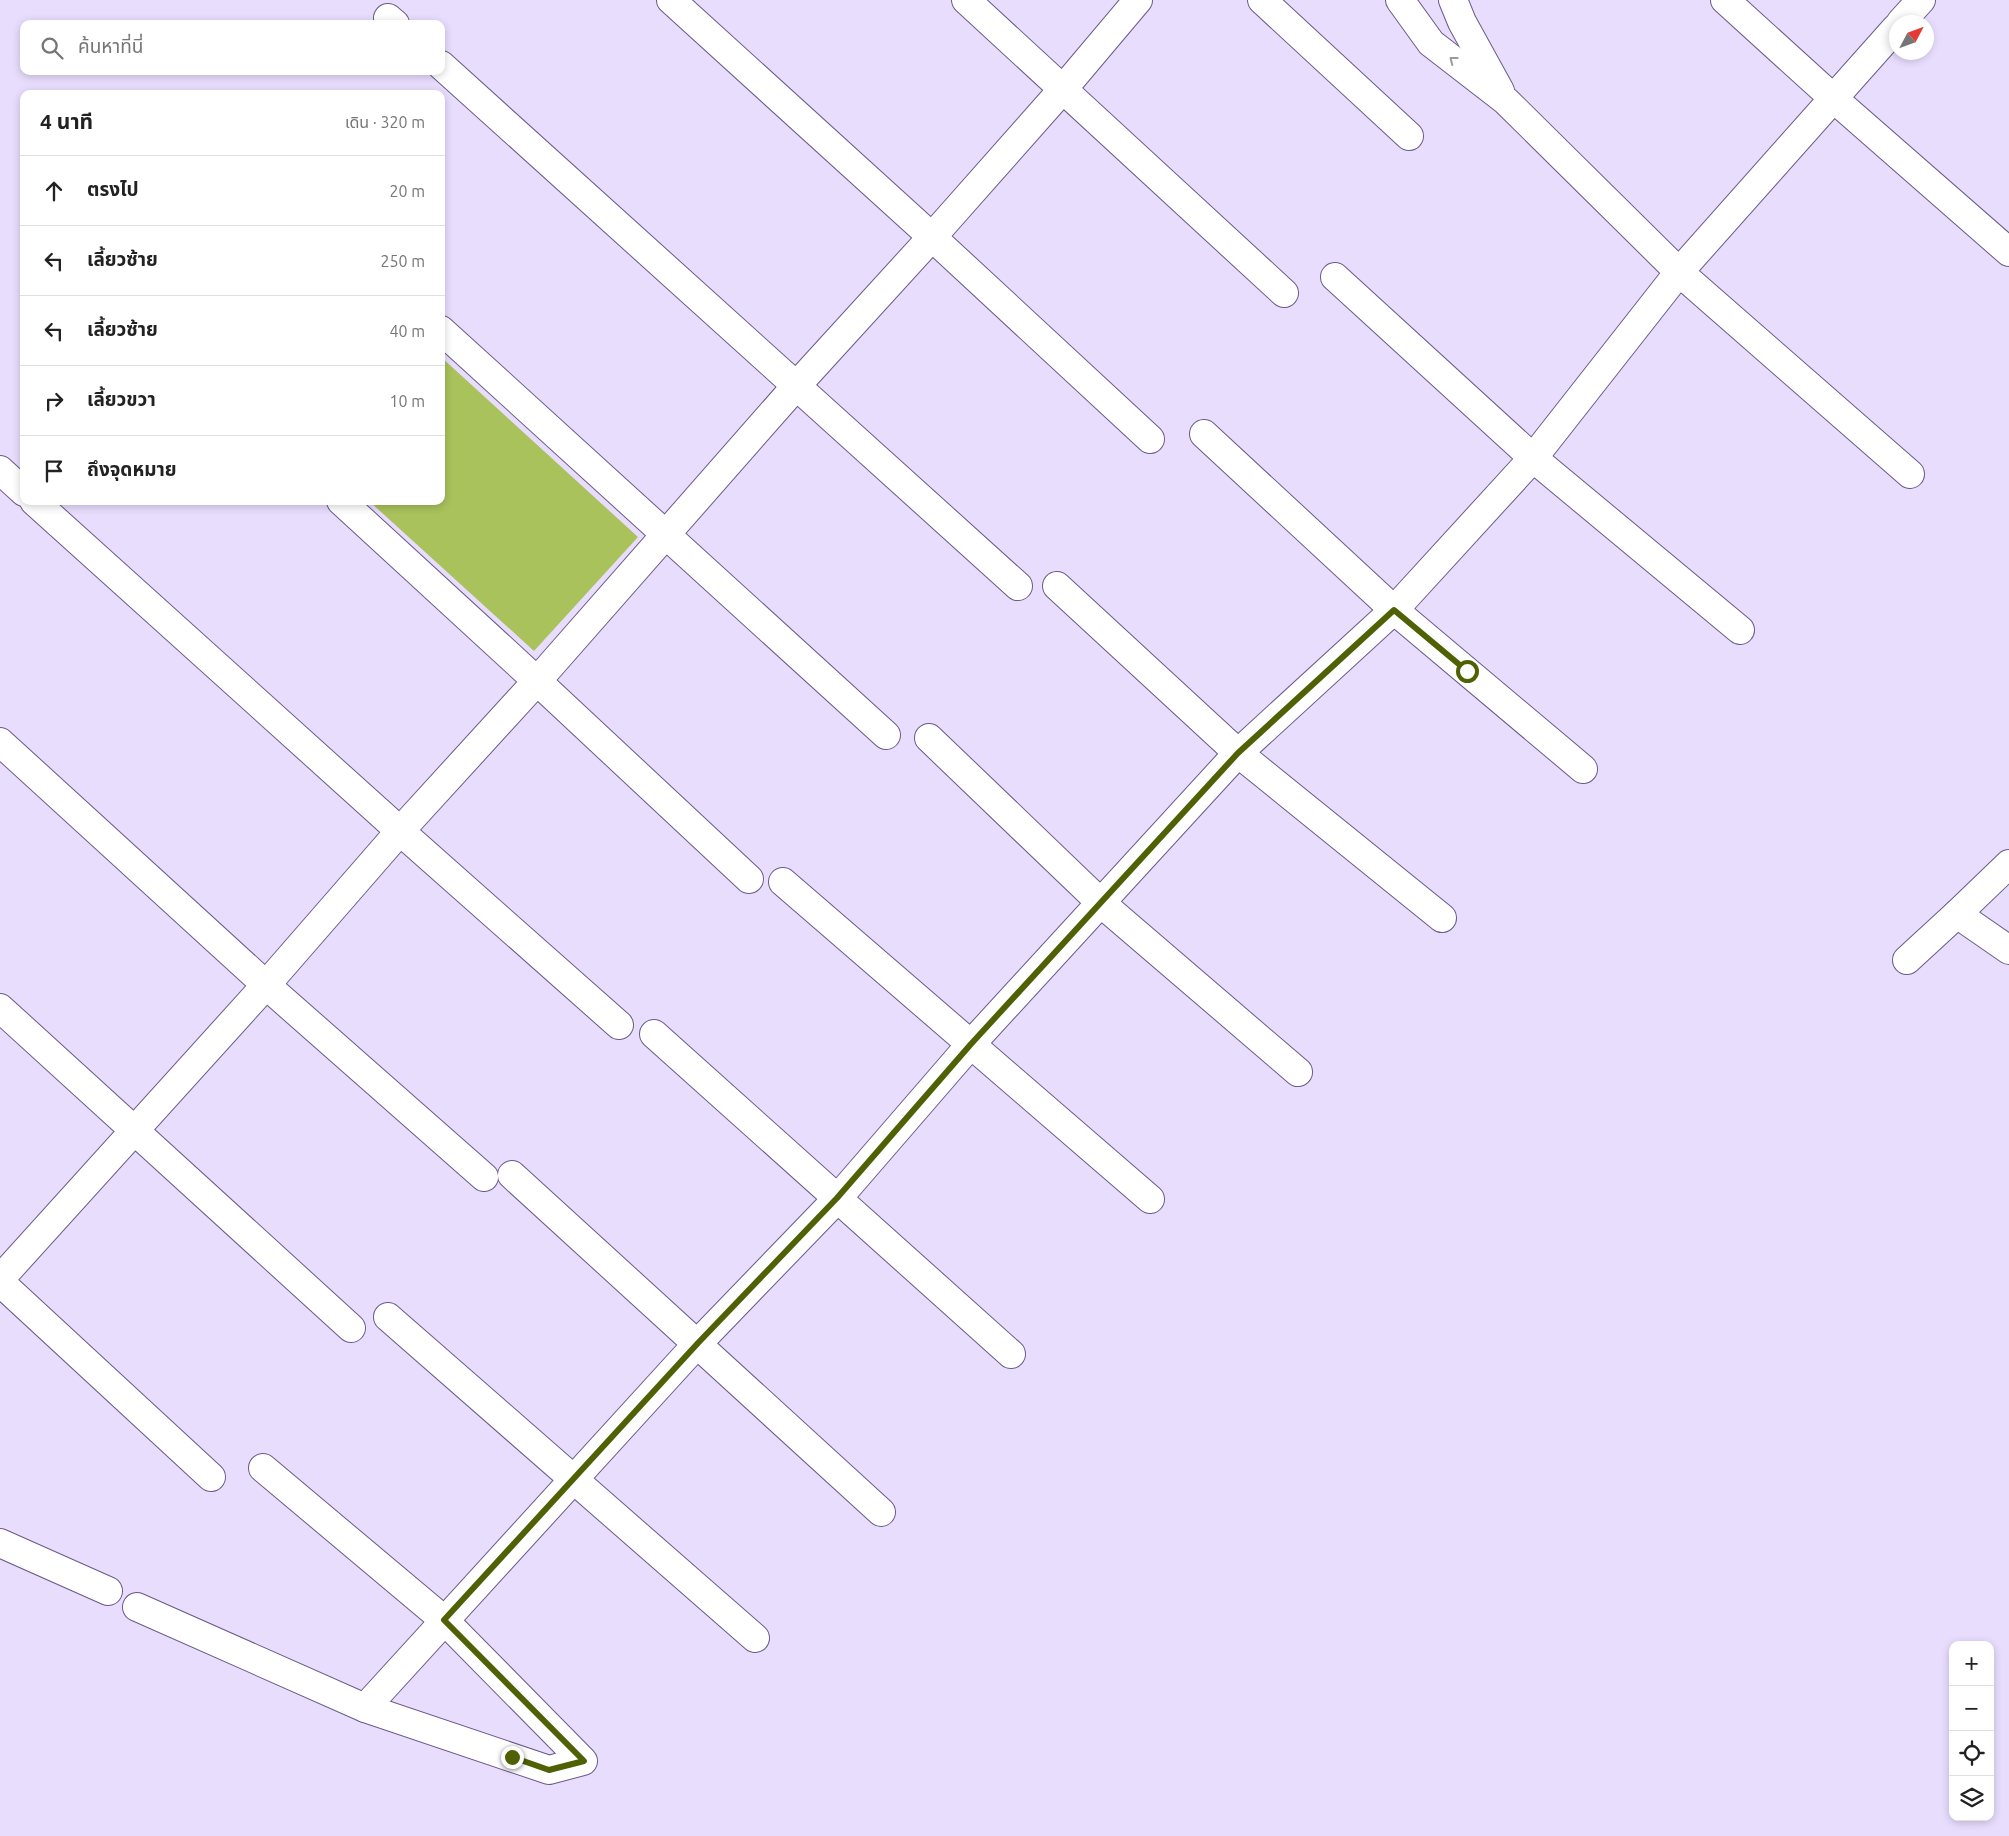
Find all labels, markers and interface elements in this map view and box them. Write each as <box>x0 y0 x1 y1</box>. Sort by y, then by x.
north arrow <box>1889 15 1934 60</box>
search box <box>20 20 445 75</box>
icon: search <box>38 34 66 62</box>
text: ค้นหาที่นี่ <box>78 35 143 57</box>
one-way arrow <box>1449 57 1459 66</box>
text: 4 นาที <box>40 109 93 133</box>
text: เดิน · 320 m <box>345 113 425 131</box>
icon: ahead <box>40 177 68 205</box>
text: ตรงไป <box>87 178 139 200</box>
text: 20 m <box>389 182 425 200</box>
icon: left <box>40 247 68 275</box>
text: เลี้ยวซ้าย <box>87 248 158 270</box>
text: 250 m <box>380 252 425 270</box>
icon: left <box>40 317 68 345</box>
text: เลี้ยวซ้าย <box>87 318 158 340</box>
text: 40 m <box>389 322 425 340</box>
icon: right <box>40 387 68 415</box>
text: เลี้ยวขวา <box>87 388 156 410</box>
text: 10 m <box>389 392 425 410</box>
icon: arrive <box>40 457 68 485</box>
text: ถึงจุดหมาย <box>87 458 177 480</box>
route start <box>1456 660 1479 683</box>
map controls <box>1949 1641 1994 1821</box>
button: + <box>1949 1641 1994 1686</box>
button: − <box>1949 1686 1994 1731</box>
button: locate <box>1949 1731 1994 1776</box>
route end <box>501 1746 524 1769</box>
button: layers <box>1949 1776 1994 1821</box>

